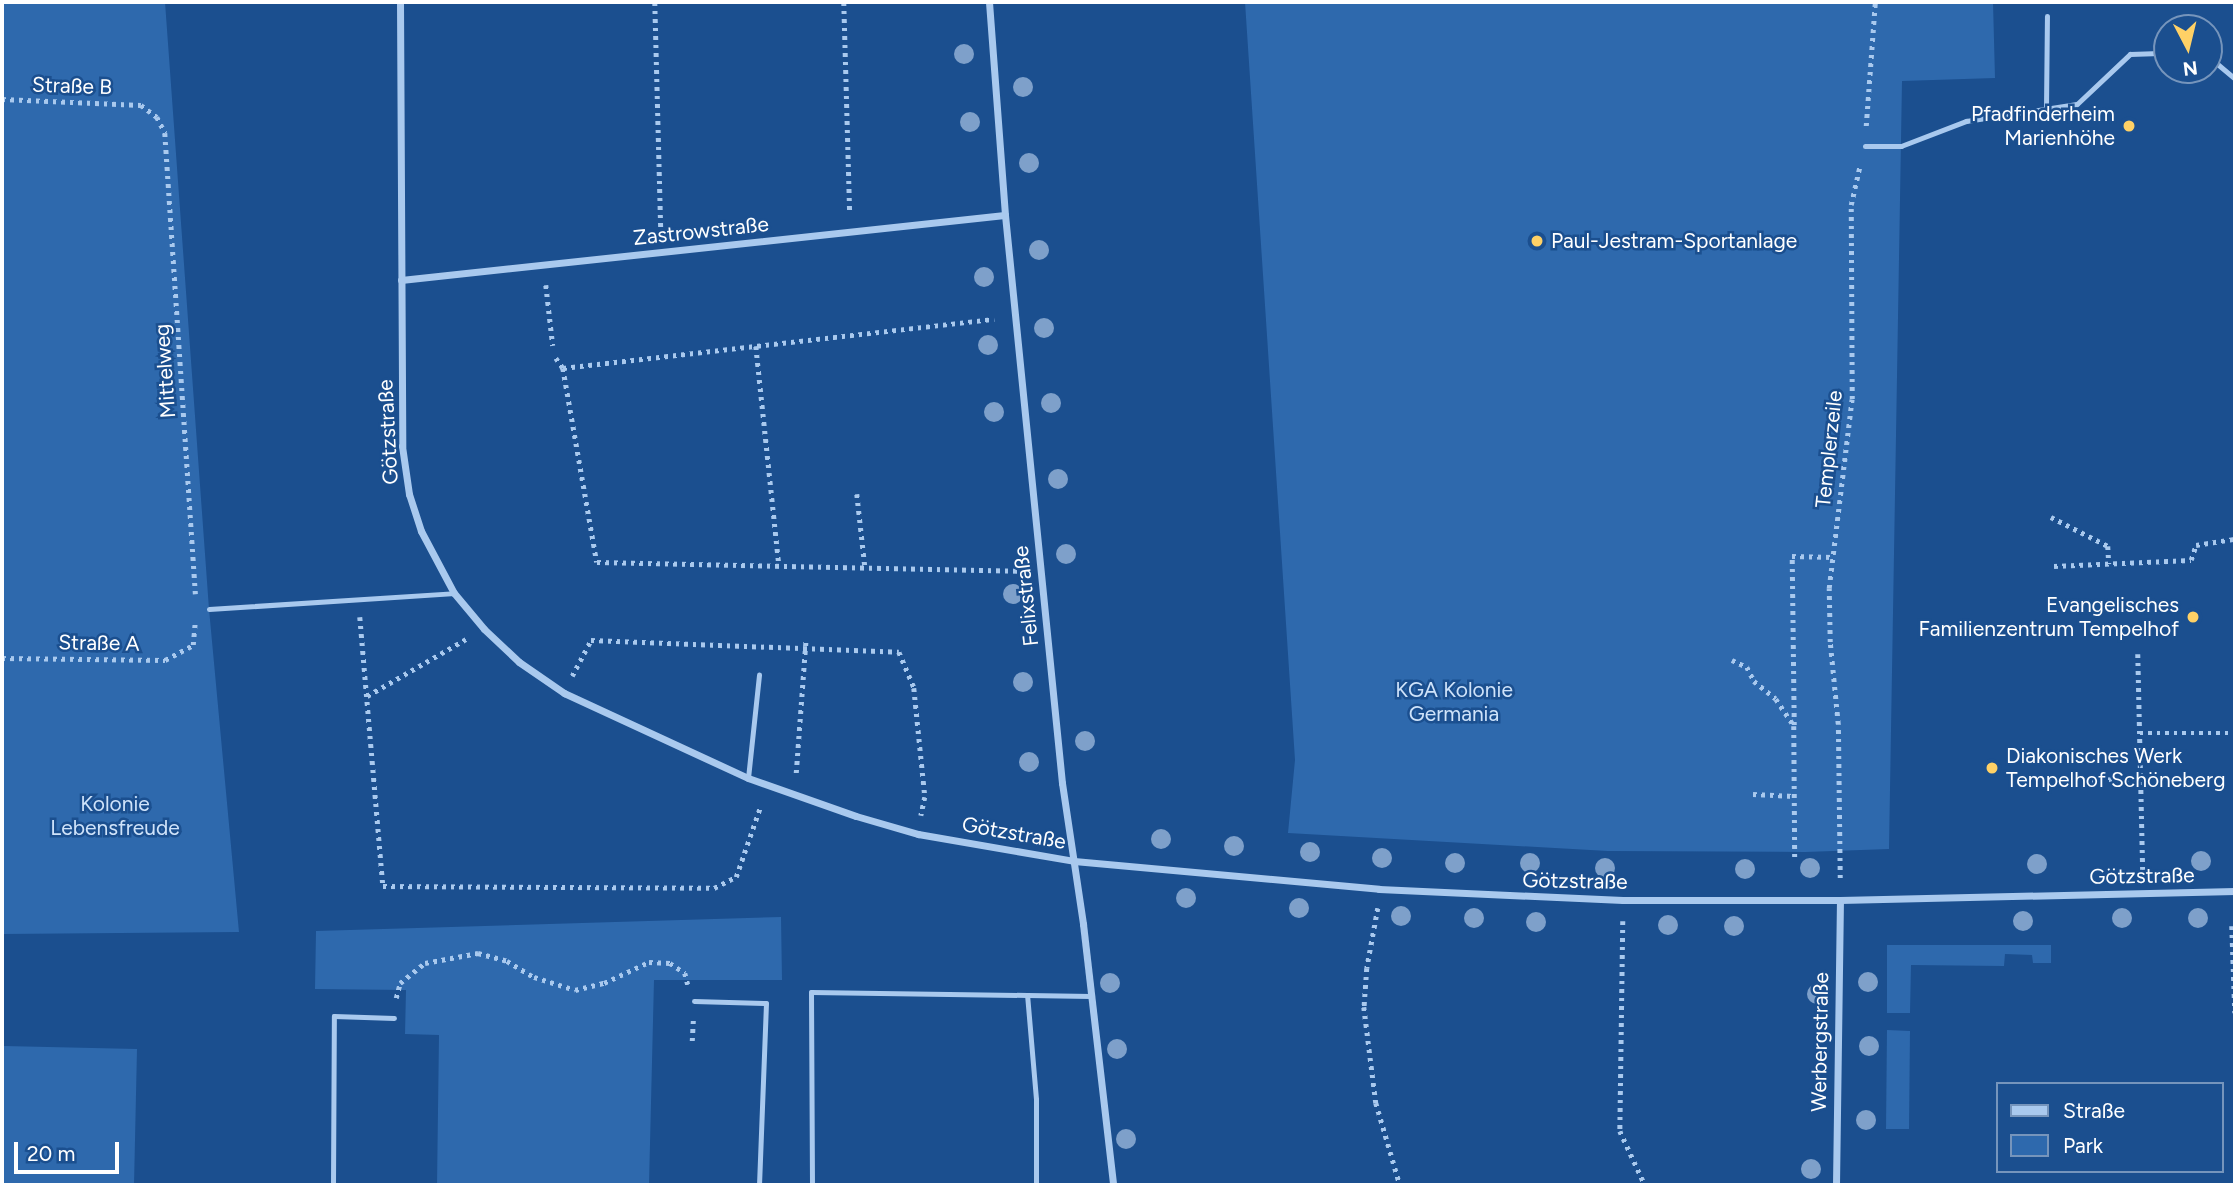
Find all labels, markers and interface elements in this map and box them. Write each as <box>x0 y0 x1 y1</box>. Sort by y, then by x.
north arrow <box>2153 14 2223 84</box>
text: N <box>2182 56 2199 81</box>
street label: Straße B <box>32 72 112 100</box>
place label: Pfadfinderheim Marienhöhe <box>1971 101 2115 151</box>
marker: Pfadfinderheim Marienhöhe <box>2121 118 2137 134</box>
street label: Zastrowstraße <box>632 211 770 251</box>
place label: Paul-Jestram-Sportanlage <box>1551 228 1797 254</box>
marker: Paul-Jestram-Sportanlage <box>1529 233 1545 249</box>
street label: Mittelweg <box>149 323 181 419</box>
street label: Götzstraße <box>373 379 403 485</box>
street label: Templerzeile <box>1810 389 1848 509</box>
street label: Felixstraße <box>1008 544 1044 648</box>
place label: Evangelisches Familienzentrum Tempelhof <box>1919 592 2179 642</box>
marker: Evangelisches Familienzentrum Tempelhof <box>2185 609 2201 625</box>
street label: Straße A <box>58 630 140 656</box>
park label: KGA Kolonie Germania <box>1395 677 1513 727</box>
place label: Diakonisches Werk Tempelhof Schöneberg <box>2006 743 2225 793</box>
marker: Diakonisches Werk Tempelhof Schöneberg <box>1984 760 2000 776</box>
park label: Kolonie Lebensfreude <box>50 791 180 841</box>
street label: Götzstraße <box>960 811 1068 855</box>
street label: Götzstraße <box>2089 862 2195 890</box>
street label: Götzstraße <box>1522 867 1628 895</box>
street label: Werbergstraße <box>1806 972 1834 1112</box>
legend <box>1996 1082 2223 1173</box>
text: Straße <box>2063 1098 2125 1123</box>
scale bar <box>18 1128 122 1172</box>
text: Park <box>2063 1133 2103 1158</box>
text: 20 m <box>27 1141 75 1166</box>

